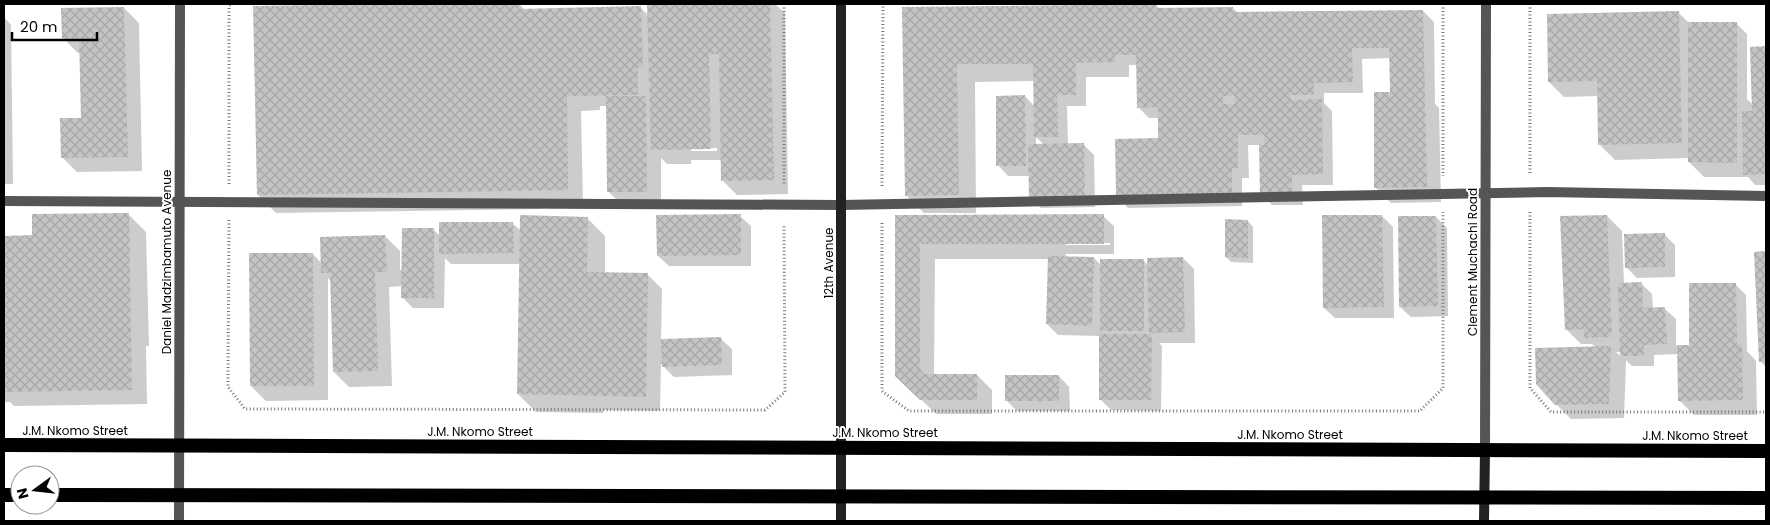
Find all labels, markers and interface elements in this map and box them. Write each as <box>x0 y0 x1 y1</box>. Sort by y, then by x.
scale bar <box>12 10 98 42</box>
text: 20 m <box>20 16 58 37</box>
street label: Daniel Madzimbamuto Avenue <box>158 170 175 354</box>
street label: Clement Muchachi Road <box>1464 188 1481 336</box>
street label: 12th Avenue <box>820 227 837 299</box>
street label: J.M. Nkomo Street <box>22 422 128 439</box>
street label: J.M. Nkomo Street <box>427 423 533 440</box>
street label: J.M. Nkomo Street <box>832 424 938 441</box>
street label: J.M. Nkomo Street <box>1237 426 1343 443</box>
street label: J.M. Nkomo Street <box>1642 427 1748 444</box>
north arrow <box>10 465 60 515</box>
text: N <box>11 486 33 501</box>

